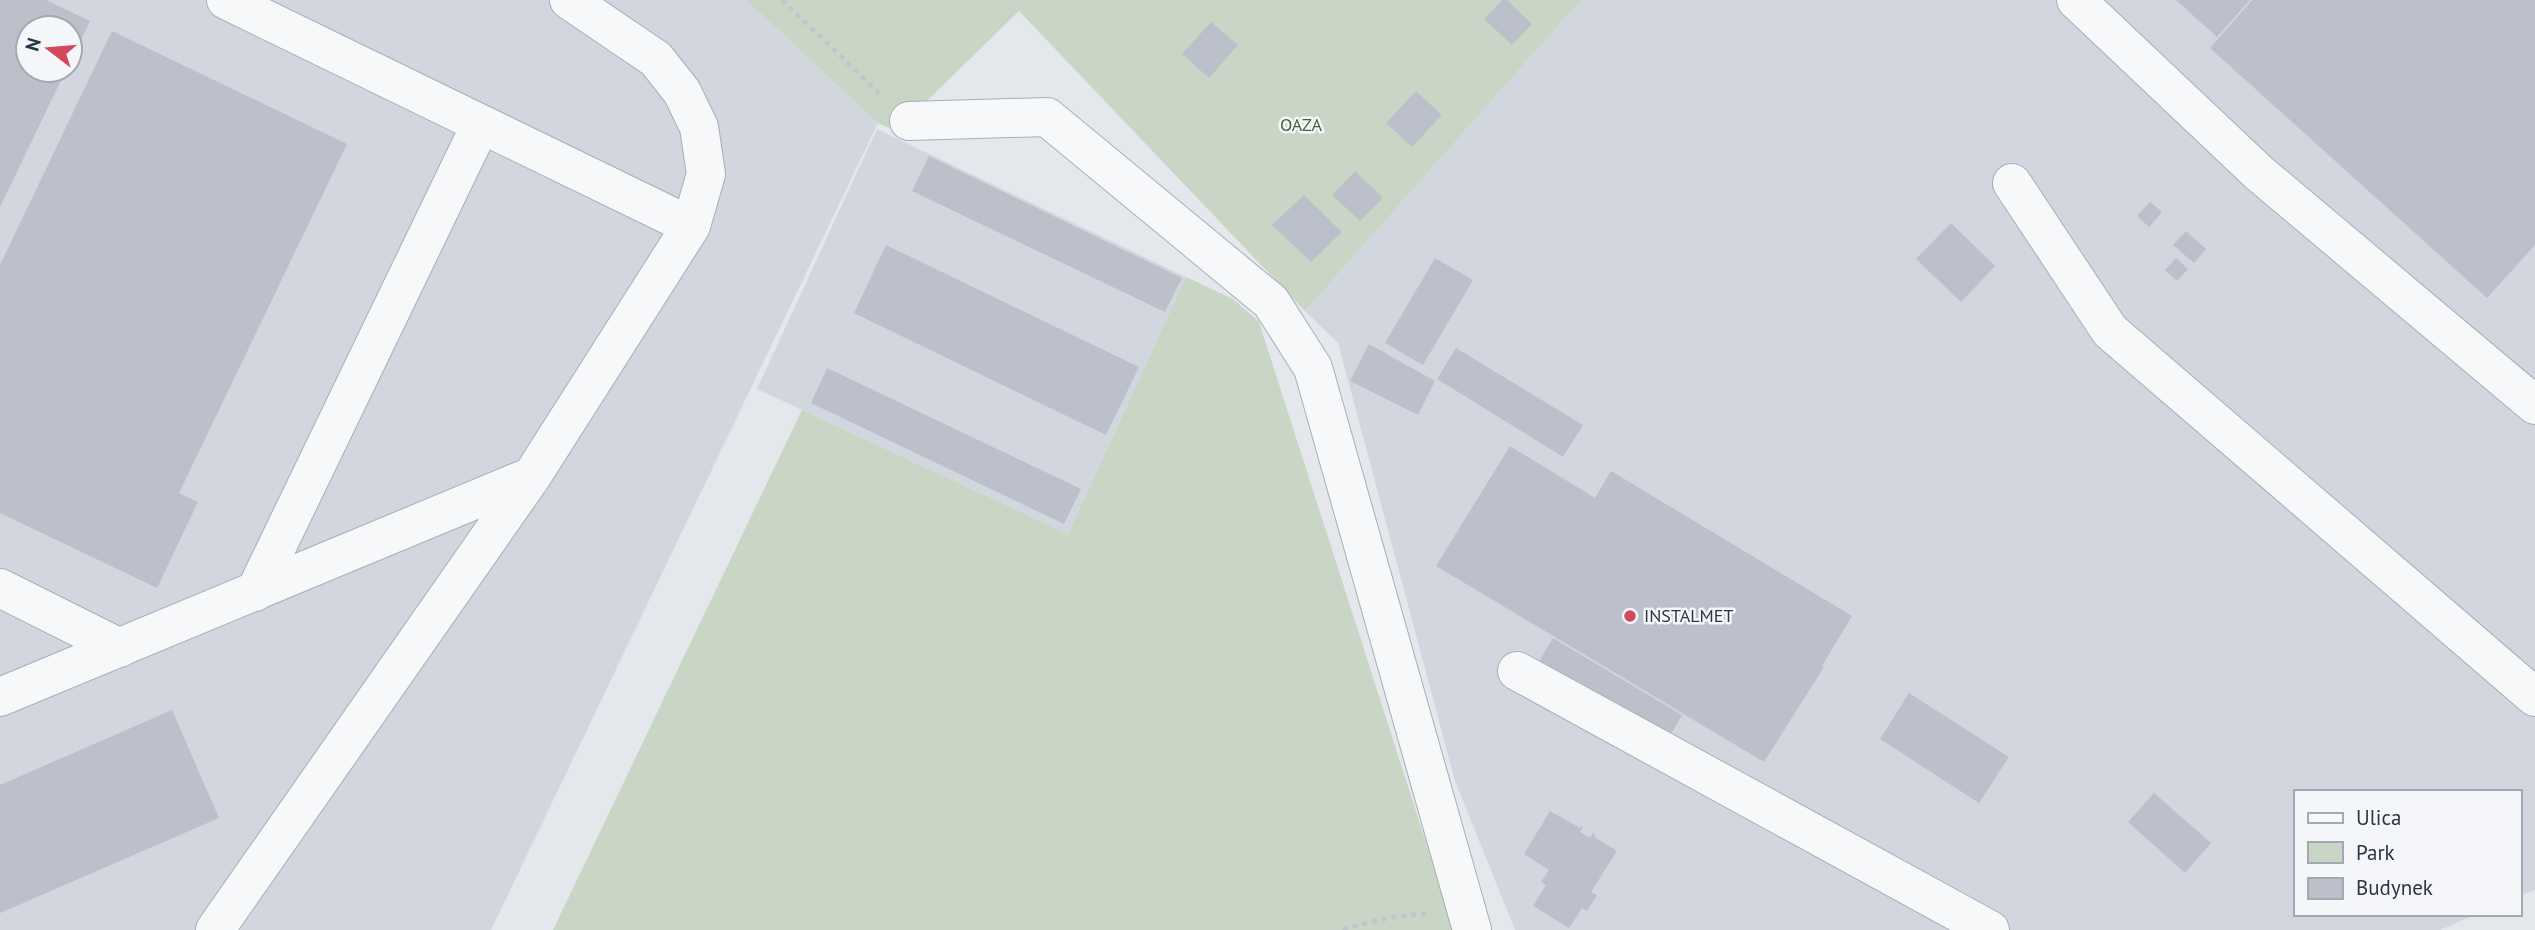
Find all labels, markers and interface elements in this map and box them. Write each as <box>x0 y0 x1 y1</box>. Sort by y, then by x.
north arrow <box>14 14 84 84</box>
text: N <box>19 35 46 54</box>
park label: OAZA <box>1280 113 1323 136</box>
place label: INSTALMET <box>1644 604 1733 627</box>
marker: INSTALMET <box>1622 608 1638 624</box>
legend <box>2294 790 2521 916</box>
text: Ulica <box>2356 804 2401 831</box>
text: Park <box>2356 839 2395 866</box>
text: Budynek <box>2356 874 2433 901</box>

